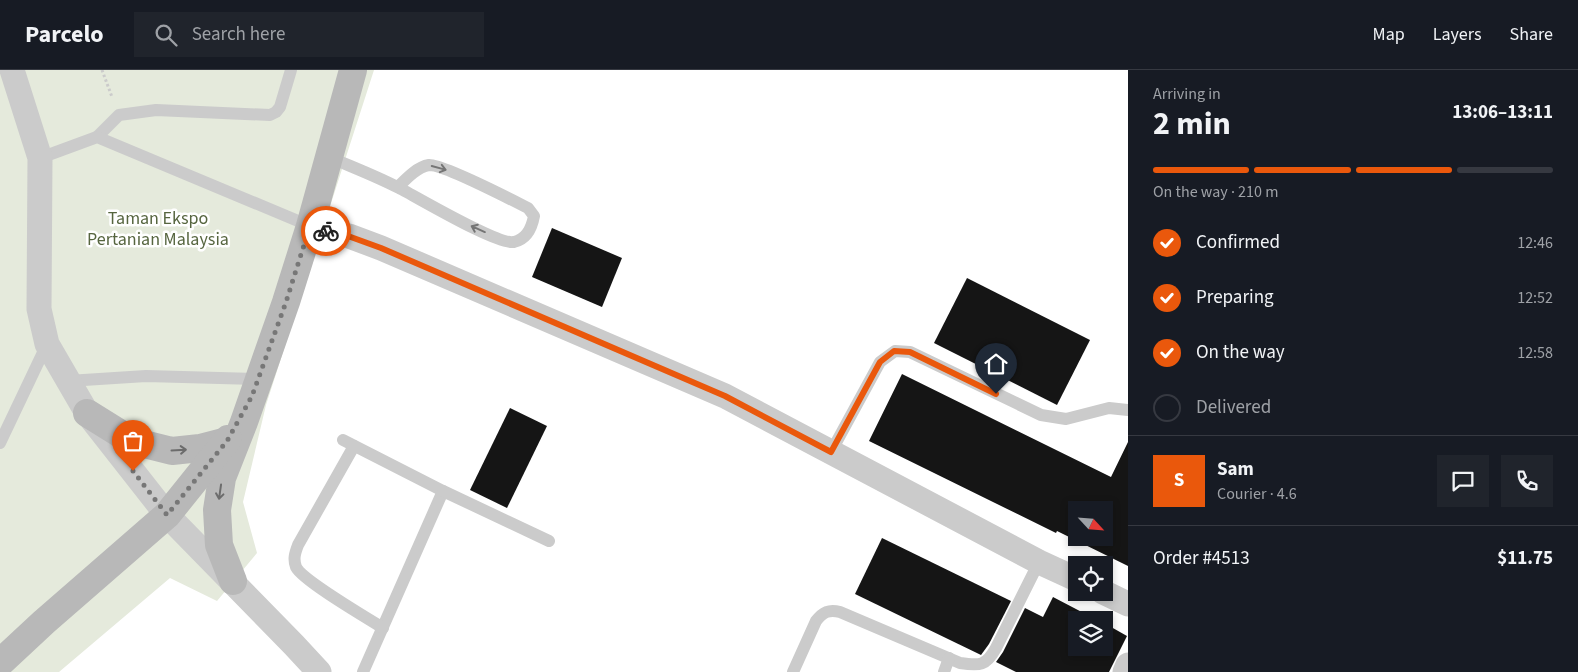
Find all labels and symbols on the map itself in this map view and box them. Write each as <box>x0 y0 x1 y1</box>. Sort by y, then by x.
one-way arrow <box>431 164 447 173</box>
park label: Taman Ekspo Pertanian Malaysia <box>87 206 229 252</box>
courier <box>301 206 351 256</box>
one-way arrow <box>471 224 486 233</box>
pin <box>975 343 1017 394</box>
pin <box>112 420 154 471</box>
one-way arrow <box>171 446 187 455</box>
one-way arrow <box>215 484 225 500</box>
north arrow <box>1068 501 1112 546</box>

